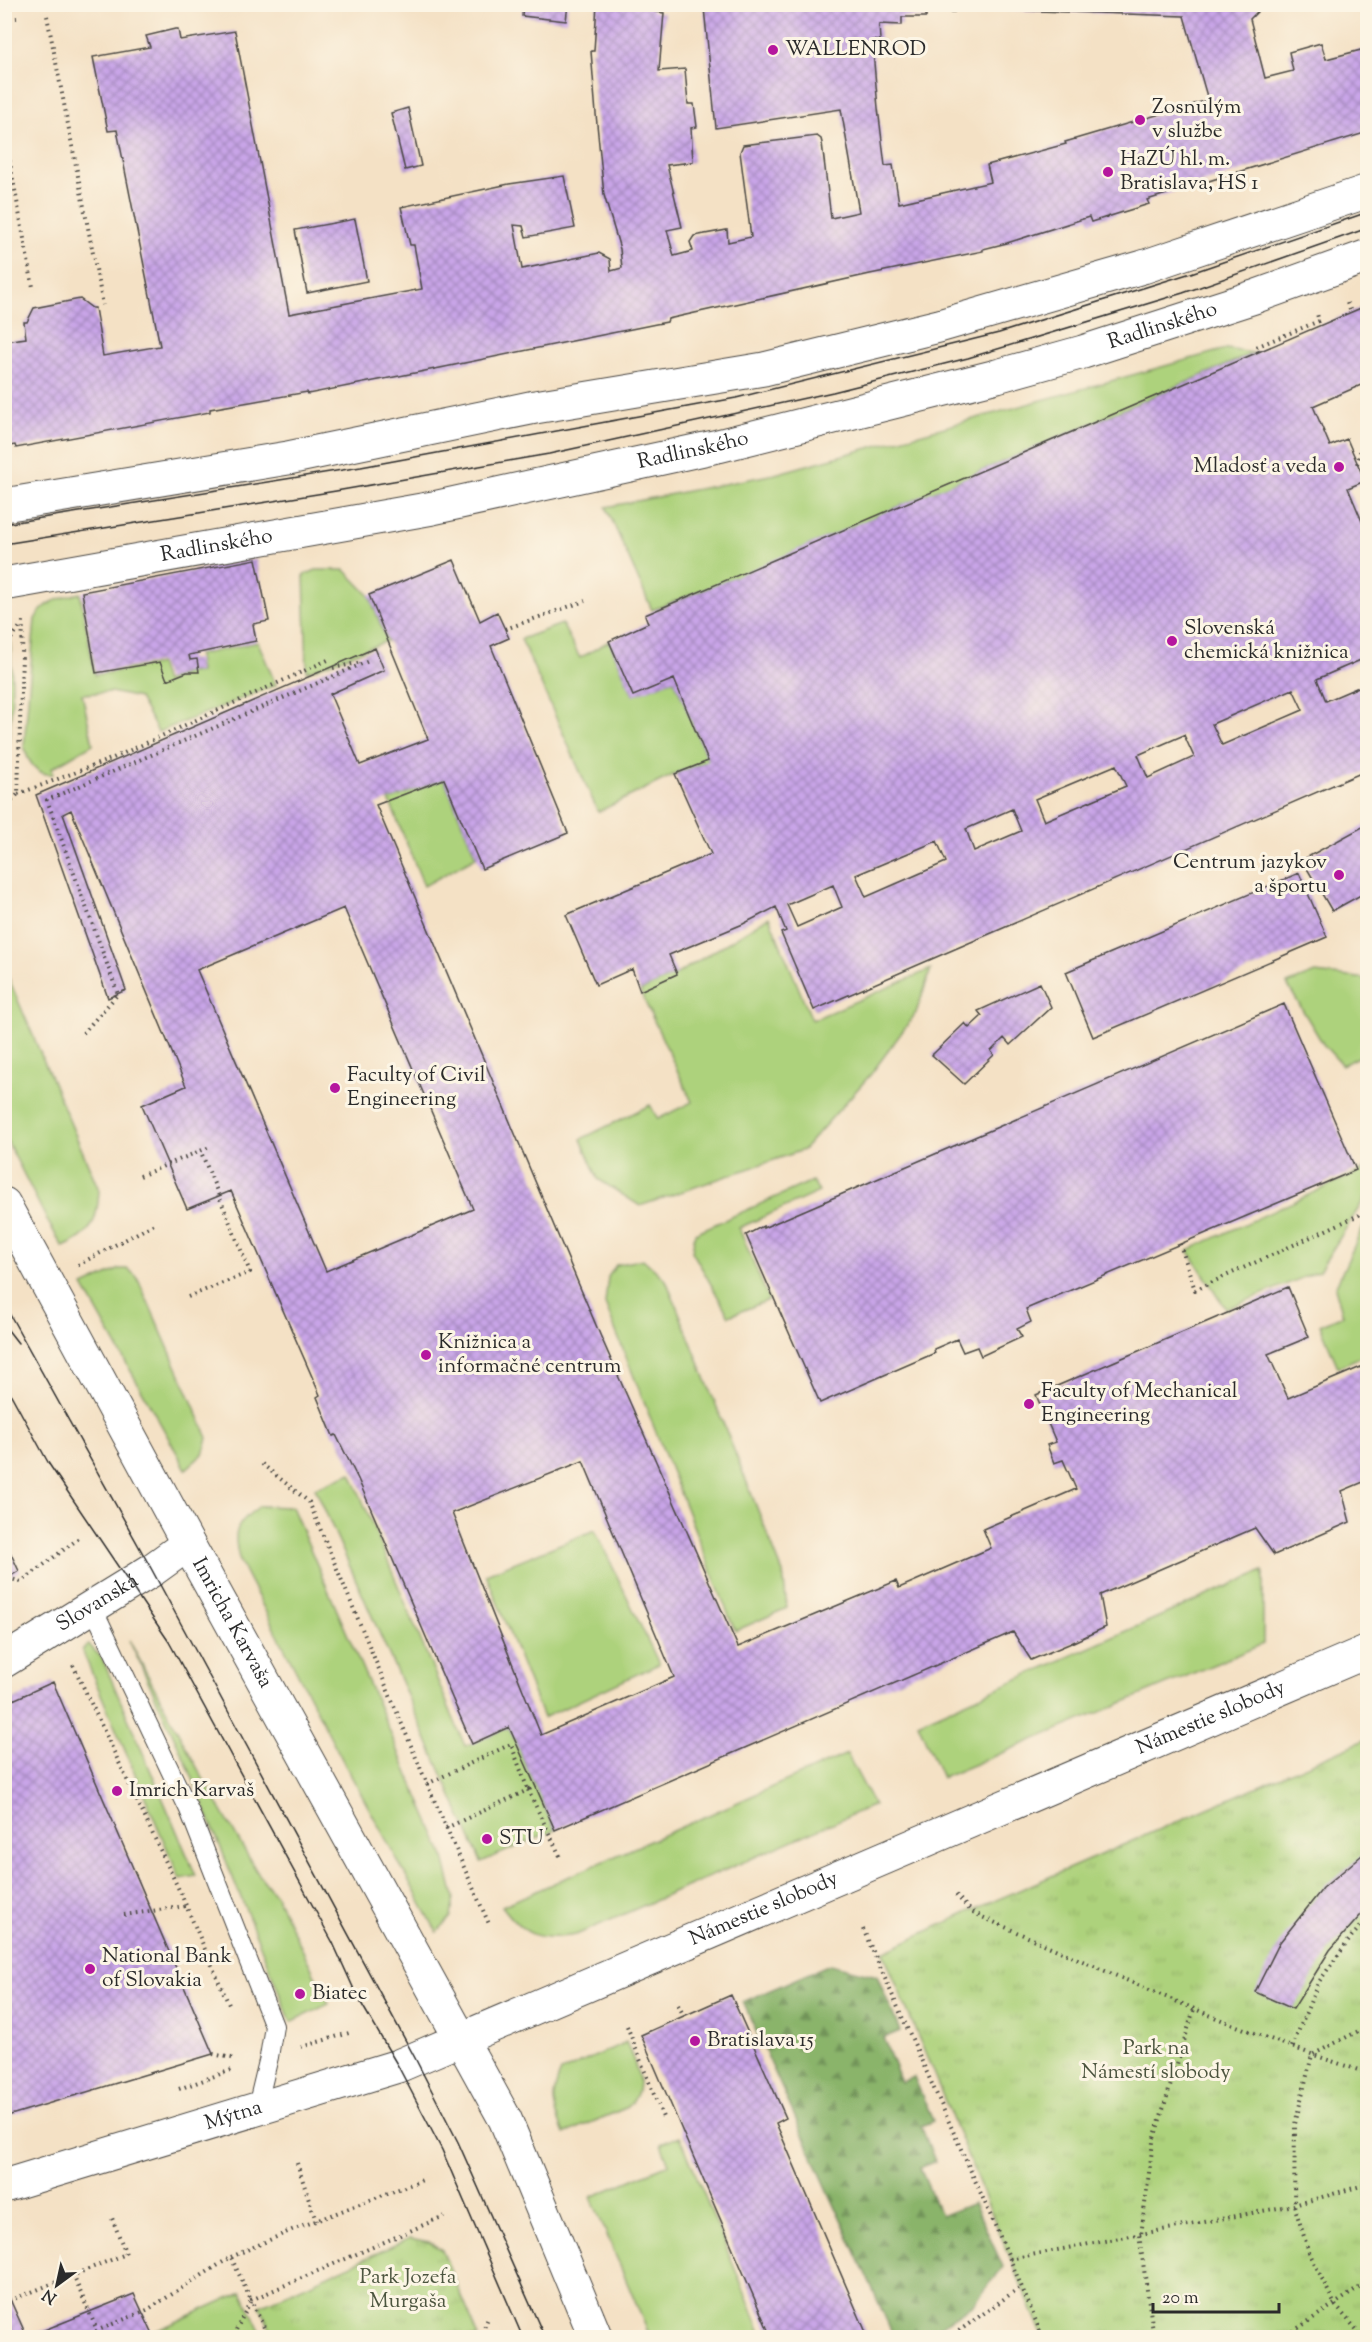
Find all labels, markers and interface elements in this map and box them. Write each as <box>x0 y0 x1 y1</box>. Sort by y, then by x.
place label: WALLENROD <box>785 35 926 65</box>
marker: WALLENROD <box>766 43 780 57</box>
place label: Zosnulým v službe <box>1152 93 1241 147</box>
marker: Zosnulým v službe <box>1133 113 1147 127</box>
place label: HaZÚ hl. m. Bratislava, HS 1 <box>1120 145 1258 199</box>
marker: HaZÚ hl. m. Bratislava, HS 1 <box>1101 165 1115 179</box>
street label: Radlinského <box>1104 295 1221 358</box>
street label: Radlinského <box>635 424 752 478</box>
place label: Mladosť a veda <box>1194 452 1327 482</box>
marker: Mladosť a veda <box>1332 460 1346 474</box>
street label: Radlinského <box>158 522 275 571</box>
place label: Slovenská chemická knižnica <box>1184 614 1349 668</box>
marker: Slovenská chemická knižnica <box>1165 634 1179 648</box>
place label: Centrum jazykov a športu <box>1173 848 1327 902</box>
marker: Centrum jazykov a športu <box>1332 868 1346 882</box>
place label: Faculty of Civil Engineering <box>347 1061 486 1115</box>
marker: Faculty of Civil Engineering <box>328 1081 342 1095</box>
place label: Knižnica a informačné centrum <box>438 1328 621 1382</box>
marker: Knižnica a informačné centrum <box>419 1348 433 1362</box>
place label: Faculty of Mechanical Engineering <box>1041 1377 1238 1431</box>
marker: Faculty of Mechanical Engineering <box>1022 1397 1036 1411</box>
street label: Imricha Karvaša <box>184 1553 280 1694</box>
street label: Slovanská <box>51 1566 145 1640</box>
street label: Námestie slobody <box>1132 1673 1290 1763</box>
place label: Imrich Karvaš <box>129 1776 254 1806</box>
marker: Imrich Karvaš <box>110 1784 124 1798</box>
place label: STU <box>499 1824 543 1854</box>
marker: STU <box>480 1832 494 1846</box>
street label: Námestie slobody <box>685 1864 844 1955</box>
place label: National Bank of Slovakia <box>102 1942 232 1996</box>
marker: National Bank of Slovakia <box>83 1962 97 1976</box>
place label: Biatec <box>312 1979 367 2009</box>
marker: Biatec <box>293 1987 307 2001</box>
place label: Bratislava 15 <box>707 2026 814 2056</box>
marker: Bratislava 15 <box>688 2034 702 2048</box>
park label: Park na Námestí slobody <box>1081 2034 1231 2088</box>
street label: Mýtna <box>201 2093 266 2139</box>
north arrow <box>27 2255 87 2315</box>
park label: Park Jozefa Murgaša <box>360 2263 457 2317</box>
scale bar <box>1153 2276 1279 2314</box>
text: N <box>38 2282 62 2309</box>
text: 20 m <box>1162 2286 1199 2312</box>

